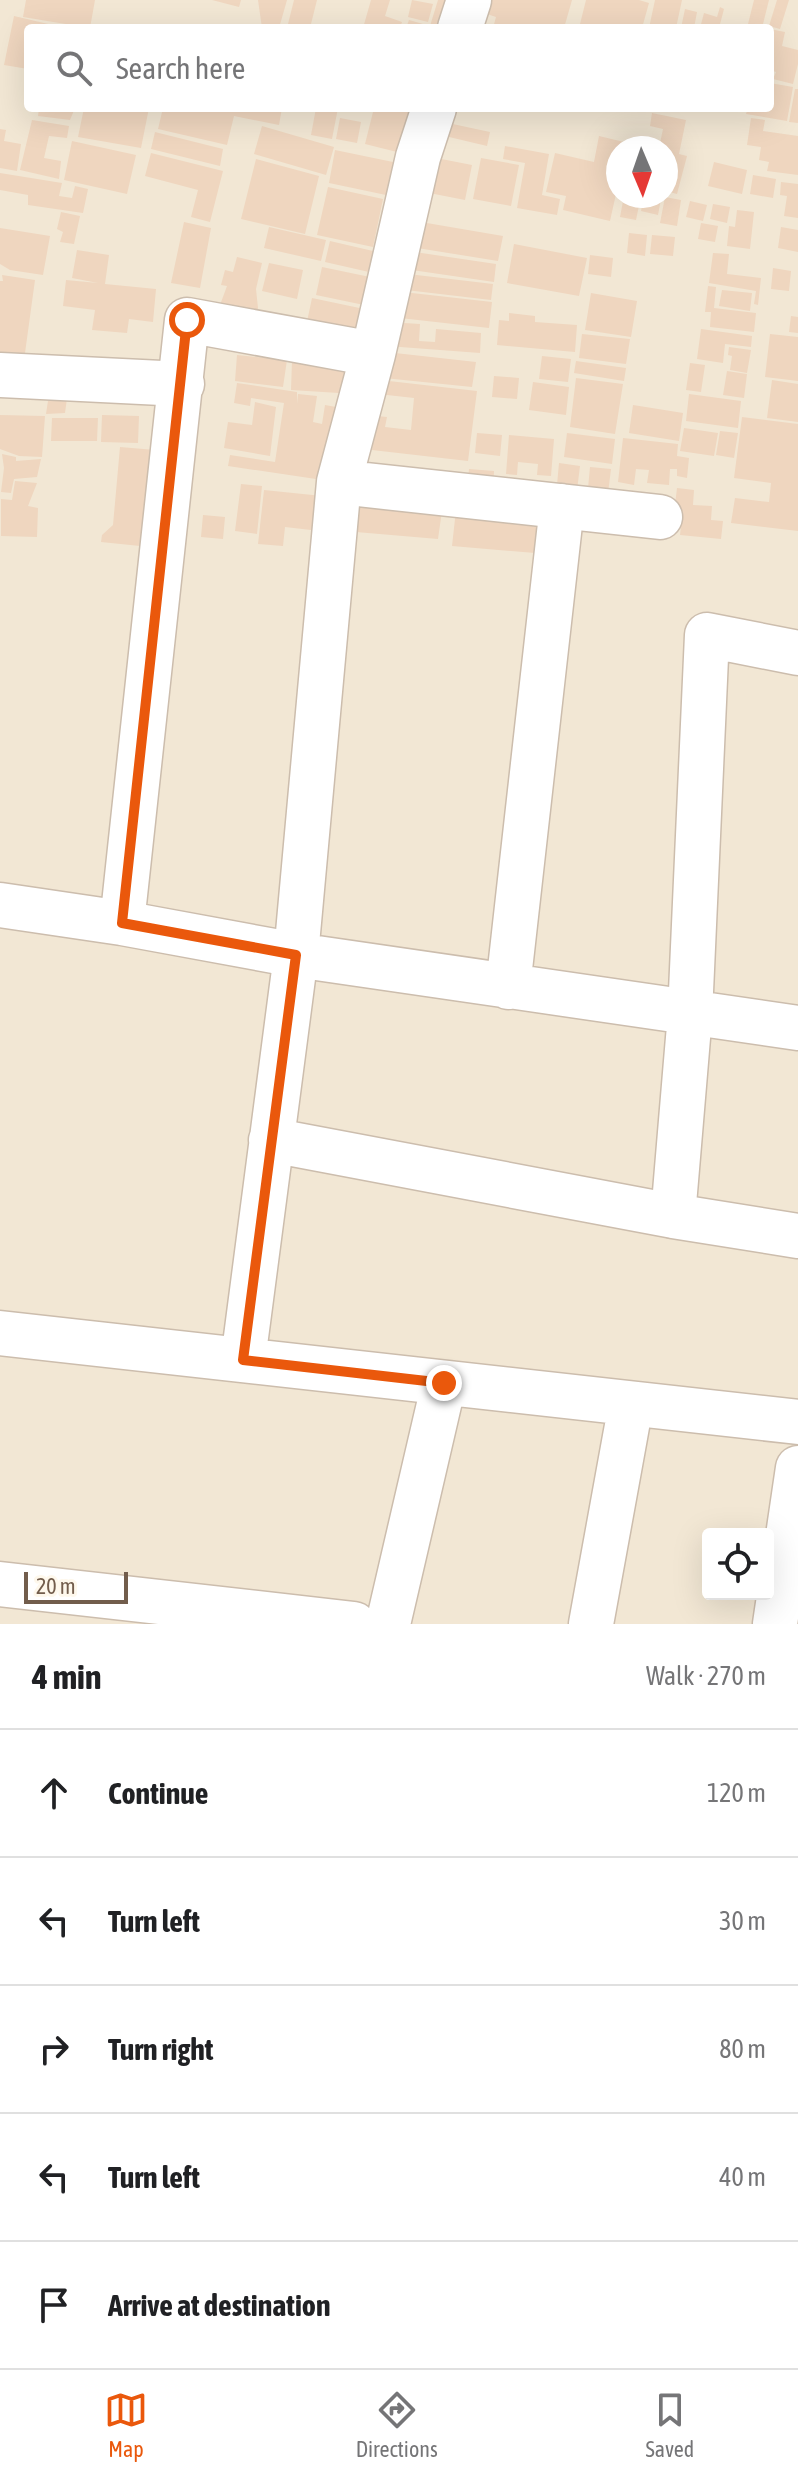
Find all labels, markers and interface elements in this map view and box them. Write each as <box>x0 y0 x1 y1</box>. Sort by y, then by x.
search box <box>24 24 774 112</box>
icon: search <box>52 46 96 90</box>
text: Search here <box>116 51 245 85</box>
north arrow <box>606 136 678 208</box>
route start <box>169 302 205 338</box>
route end <box>426 1365 462 1401</box>
map controls <box>702 1528 774 1600</box>
button: locate <box>702 1528 774 1600</box>
scale bar <box>24 1568 128 1604</box>
text: 20 m <box>36 1573 76 1599</box>
text: 4 min <box>32 1657 101 1696</box>
text: Walk · 270 m <box>646 1661 766 1691</box>
icon: ahead <box>32 1771 76 1815</box>
text: Continue <box>108 1776 208 1810</box>
text: 120 m <box>707 1778 766 1808</box>
icon: left <box>32 1899 76 1943</box>
text: Turn left <box>108 1904 200 1938</box>
text: 30 m <box>719 1906 766 1936</box>
icon: right <box>32 2027 76 2071</box>
text: Turn right <box>108 2032 214 2066</box>
text: 80 m <box>719 2034 766 2064</box>
icon: left <box>32 2155 76 2199</box>
text: Turn left <box>108 2160 200 2194</box>
text: 40 m <box>719 2162 766 2192</box>
icon: arrive <box>32 2283 76 2327</box>
text: Arrive at destination <box>108 2288 330 2322</box>
tab: Map <box>104 2388 148 2462</box>
tab: Directions <box>356 2388 438 2462</box>
tab: Saved <box>645 2388 694 2462</box>

